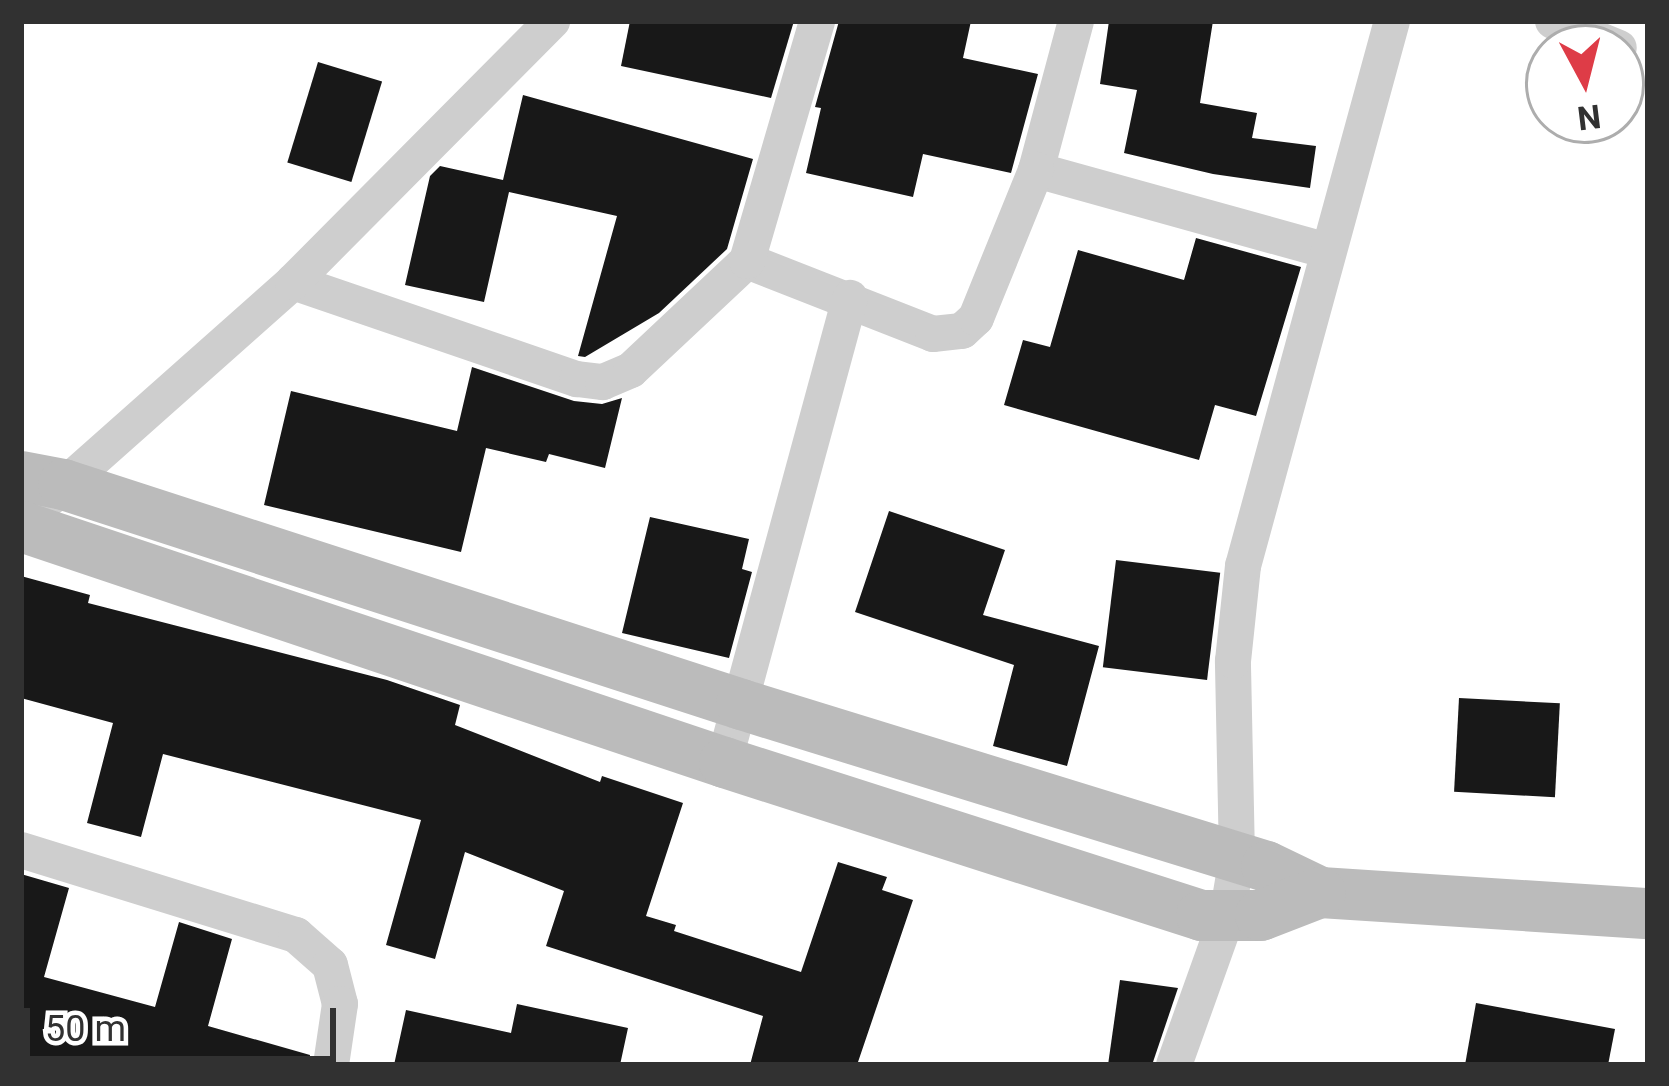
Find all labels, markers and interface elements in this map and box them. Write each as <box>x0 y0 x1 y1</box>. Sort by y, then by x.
north arrow <box>1525 24 1645 144</box>
text: N <box>1575 96 1603 138</box>
scale bar <box>30 984 342 1058</box>
text: 50 m <box>45 1008 126 1050</box>

